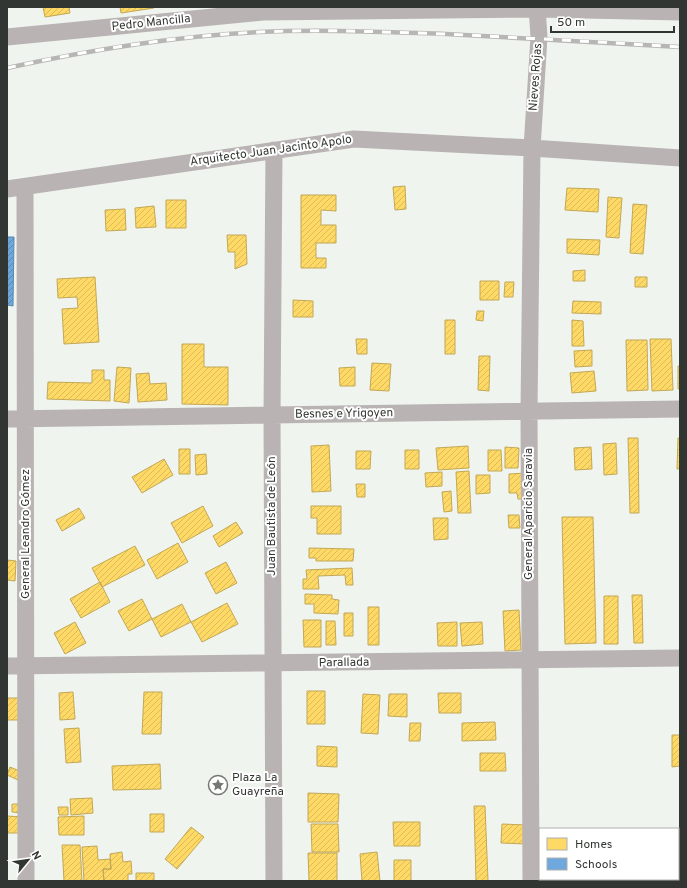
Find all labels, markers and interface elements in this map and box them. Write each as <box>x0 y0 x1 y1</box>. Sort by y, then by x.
scale bar <box>551 8 674 34</box>
street label: Pedro Mancilla <box>111 11 191 35</box>
text: 50 m <box>557 15 585 31</box>
street label: Nieves Rojas <box>526 43 546 111</box>
street label: Arquitecto Juan Jacinto Apolo <box>189 132 353 170</box>
street label: Besnes e Yrigoyen <box>295 405 393 423</box>
street label: General Aparicio Saravia <box>521 448 537 580</box>
street label: Juan Bautista de León <box>264 456 280 576</box>
street label: General Leandro Gómez <box>18 469 34 599</box>
street label: Parallada <box>319 655 369 671</box>
place label: Plaza La Guayreña <box>232 770 284 800</box>
place icon: Plaza La Guayreña <box>207 774 229 796</box>
legend <box>539 828 679 880</box>
text: Homes <box>575 837 612 853</box>
north arrow <box>8 840 48 880</box>
text: N <box>28 849 44 862</box>
text: Schools <box>575 857 617 873</box>

